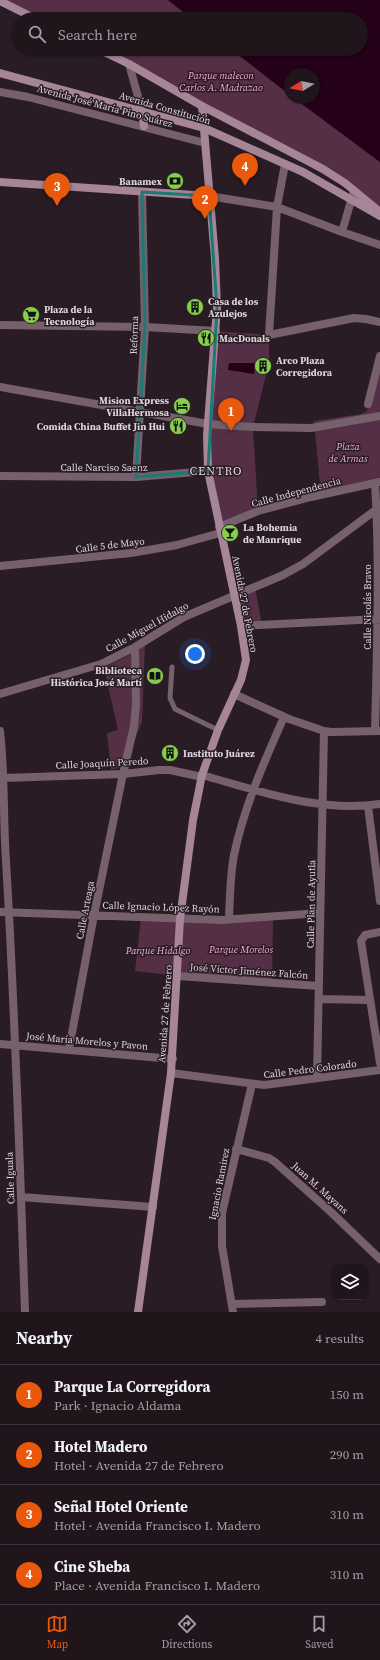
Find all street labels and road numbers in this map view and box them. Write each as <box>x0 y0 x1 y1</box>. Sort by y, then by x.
street label: Avenida José María Pino Suárez <box>36 82 175 130</box>
street label: Avenida Constitución <box>118 89 212 127</box>
street label: Reforma <box>127 315 141 355</box>
street label: Calle Narciso Saenz <box>60 461 148 474</box>
street label: Calle Independencia <box>250 474 343 510</box>
street label: Calle 5 de Mayo <box>75 534 146 556</box>
street label: Avenida 27 de Febrero <box>229 554 261 654</box>
street label: Calle Nicolás Bravo <box>361 564 374 650</box>
street label: Calle Miguel Hidalgo <box>103 599 191 655</box>
street label: Calle Joaquín Peredo <box>55 754 149 772</box>
street label: Calle Plan de Ayutla <box>304 859 318 948</box>
street label: Calle Arteaga <box>73 879 97 940</box>
street label: Calle Ignacio López Rayón <box>102 898 220 916</box>
street label: José Víctor Jiménez Falcón <box>188 960 309 982</box>
street label: Avenida 27 de Febrero <box>155 964 175 1064</box>
street label: José María Morelos y Pavon <box>24 1029 149 1053</box>
street label: Calle Pedro Colorado <box>263 1057 358 1081</box>
street label: Ignacio Ramirez <box>206 1147 232 1221</box>
street label: Calle Iguala <box>3 1151 17 1204</box>
street label: Juan M. Mayans <box>288 1159 351 1217</box>

